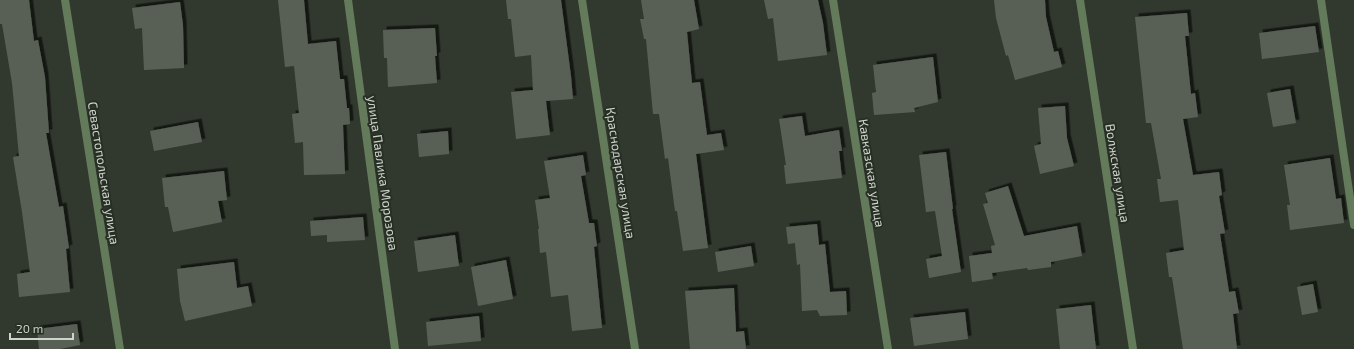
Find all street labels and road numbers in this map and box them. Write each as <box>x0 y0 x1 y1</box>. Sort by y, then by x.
street label: улица Павлика Морозова <box>364 95 402 251</box>
street label: Севастопольская улица <box>85 100 123 246</box>
street label: Краснодарская улица <box>603 106 639 240</box>
street label: Кавказская улица <box>856 118 888 228</box>
street label: Волжская улица <box>1102 123 1134 223</box>

